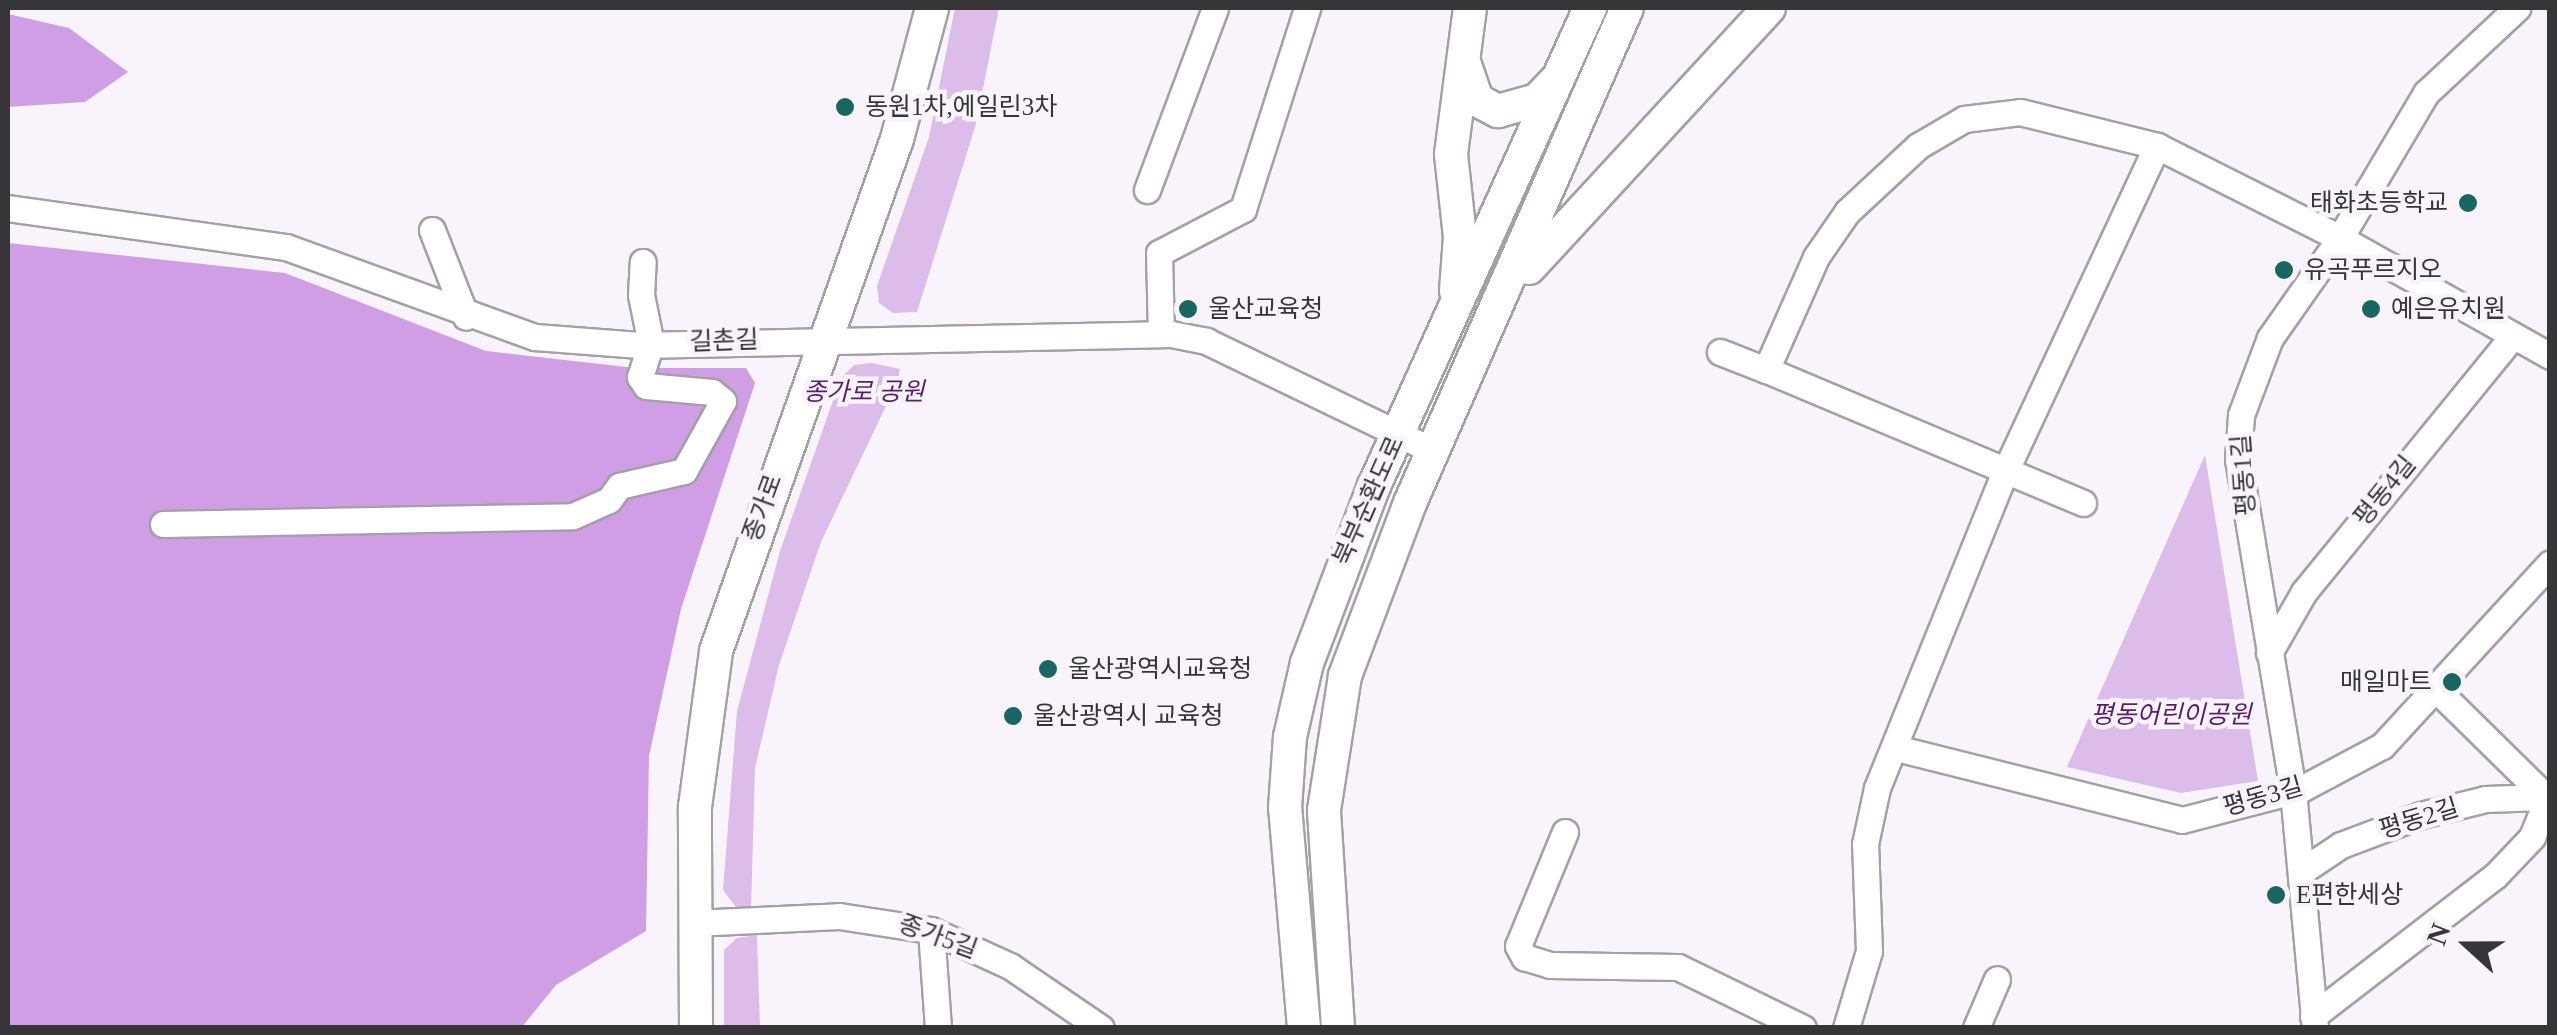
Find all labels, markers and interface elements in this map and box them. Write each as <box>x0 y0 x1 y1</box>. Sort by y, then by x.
place label: 동원1차,에일린3차 <box>865 92 1057 122</box>
marker: 동원1차,에일린3차 <box>834 96 856 118</box>
place label: 태화초등학교 <box>2310 188 2448 218</box>
marker: 태화초등학교 <box>2457 192 2479 214</box>
place label: 유곡푸르지오 <box>2304 255 2442 285</box>
marker: 유곡푸르지오 <box>2273 259 2295 281</box>
place label: 울산교육청 <box>1208 294 1323 324</box>
place label: 예은유치원 <box>2391 294 2506 324</box>
marker: 울산교육청 <box>1177 298 1199 320</box>
marker: 예은유치원 <box>2360 298 2382 320</box>
street label: 길촌길 <box>689 325 759 357</box>
park label: 종가로 공원 <box>803 377 925 407</box>
street label: 북부순환도로 <box>1327 432 1411 570</box>
street label: 평동1길 <box>2226 433 2262 517</box>
street label: 평동4길 <box>2348 450 2422 532</box>
street label: 종가로 <box>737 470 789 546</box>
place label: 울산광역시교육청 <box>1068 654 1252 684</box>
marker: 울산광역시교육청 <box>1037 658 1059 680</box>
place label: 매일마트 <box>2340 667 2432 697</box>
marker: 매일마트 <box>2441 671 2463 693</box>
park label: 평동어린이공원 <box>2091 700 2251 730</box>
place label: 울산광역시 교육청 <box>1033 701 1223 731</box>
marker: 울산광역시 교육청 <box>1002 705 1024 727</box>
street label: 평동3길 <box>2220 771 2306 823</box>
street label: 평동2길 <box>2376 793 2462 845</box>
place label: E편한세상 <box>2296 880 2403 910</box>
marker: E편한세상 <box>2265 884 2287 906</box>
north arrow <box>2417 895 2517 995</box>
street label: 종가5길 <box>895 909 981 965</box>
text: N <box>2420 919 2457 949</box>

